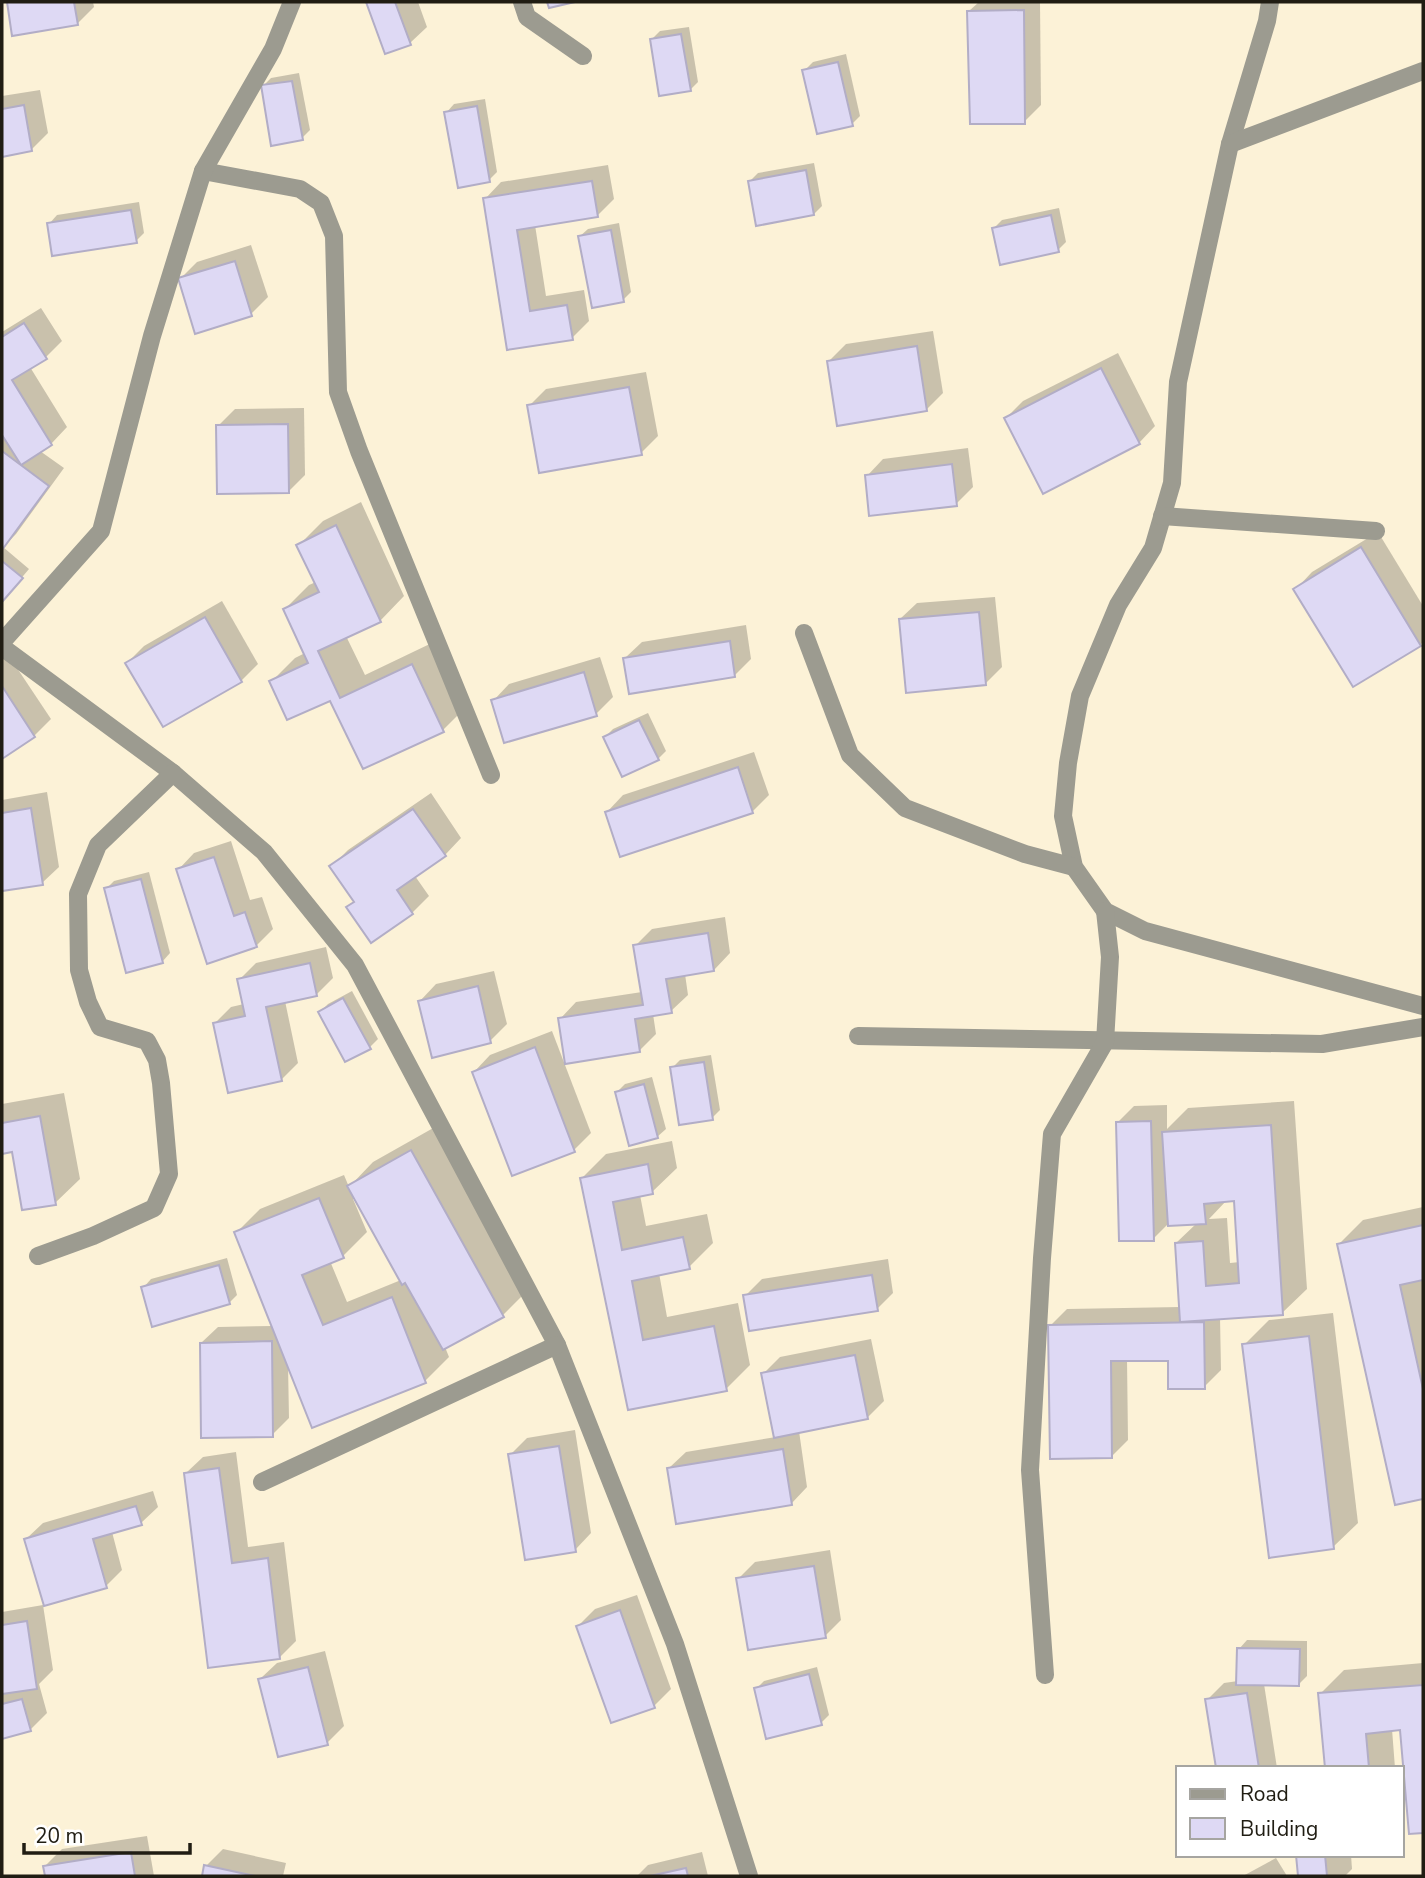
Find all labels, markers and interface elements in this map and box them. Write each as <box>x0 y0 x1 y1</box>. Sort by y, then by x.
legend <box>1176 1766 1404 1857</box>
text: Road <box>1240 1780 1289 1808</box>
scale bar <box>24 1812 191 1856</box>
text: Building <box>1240 1815 1318 1843</box>
text: 20 m <box>35 1822 84 1850</box>

